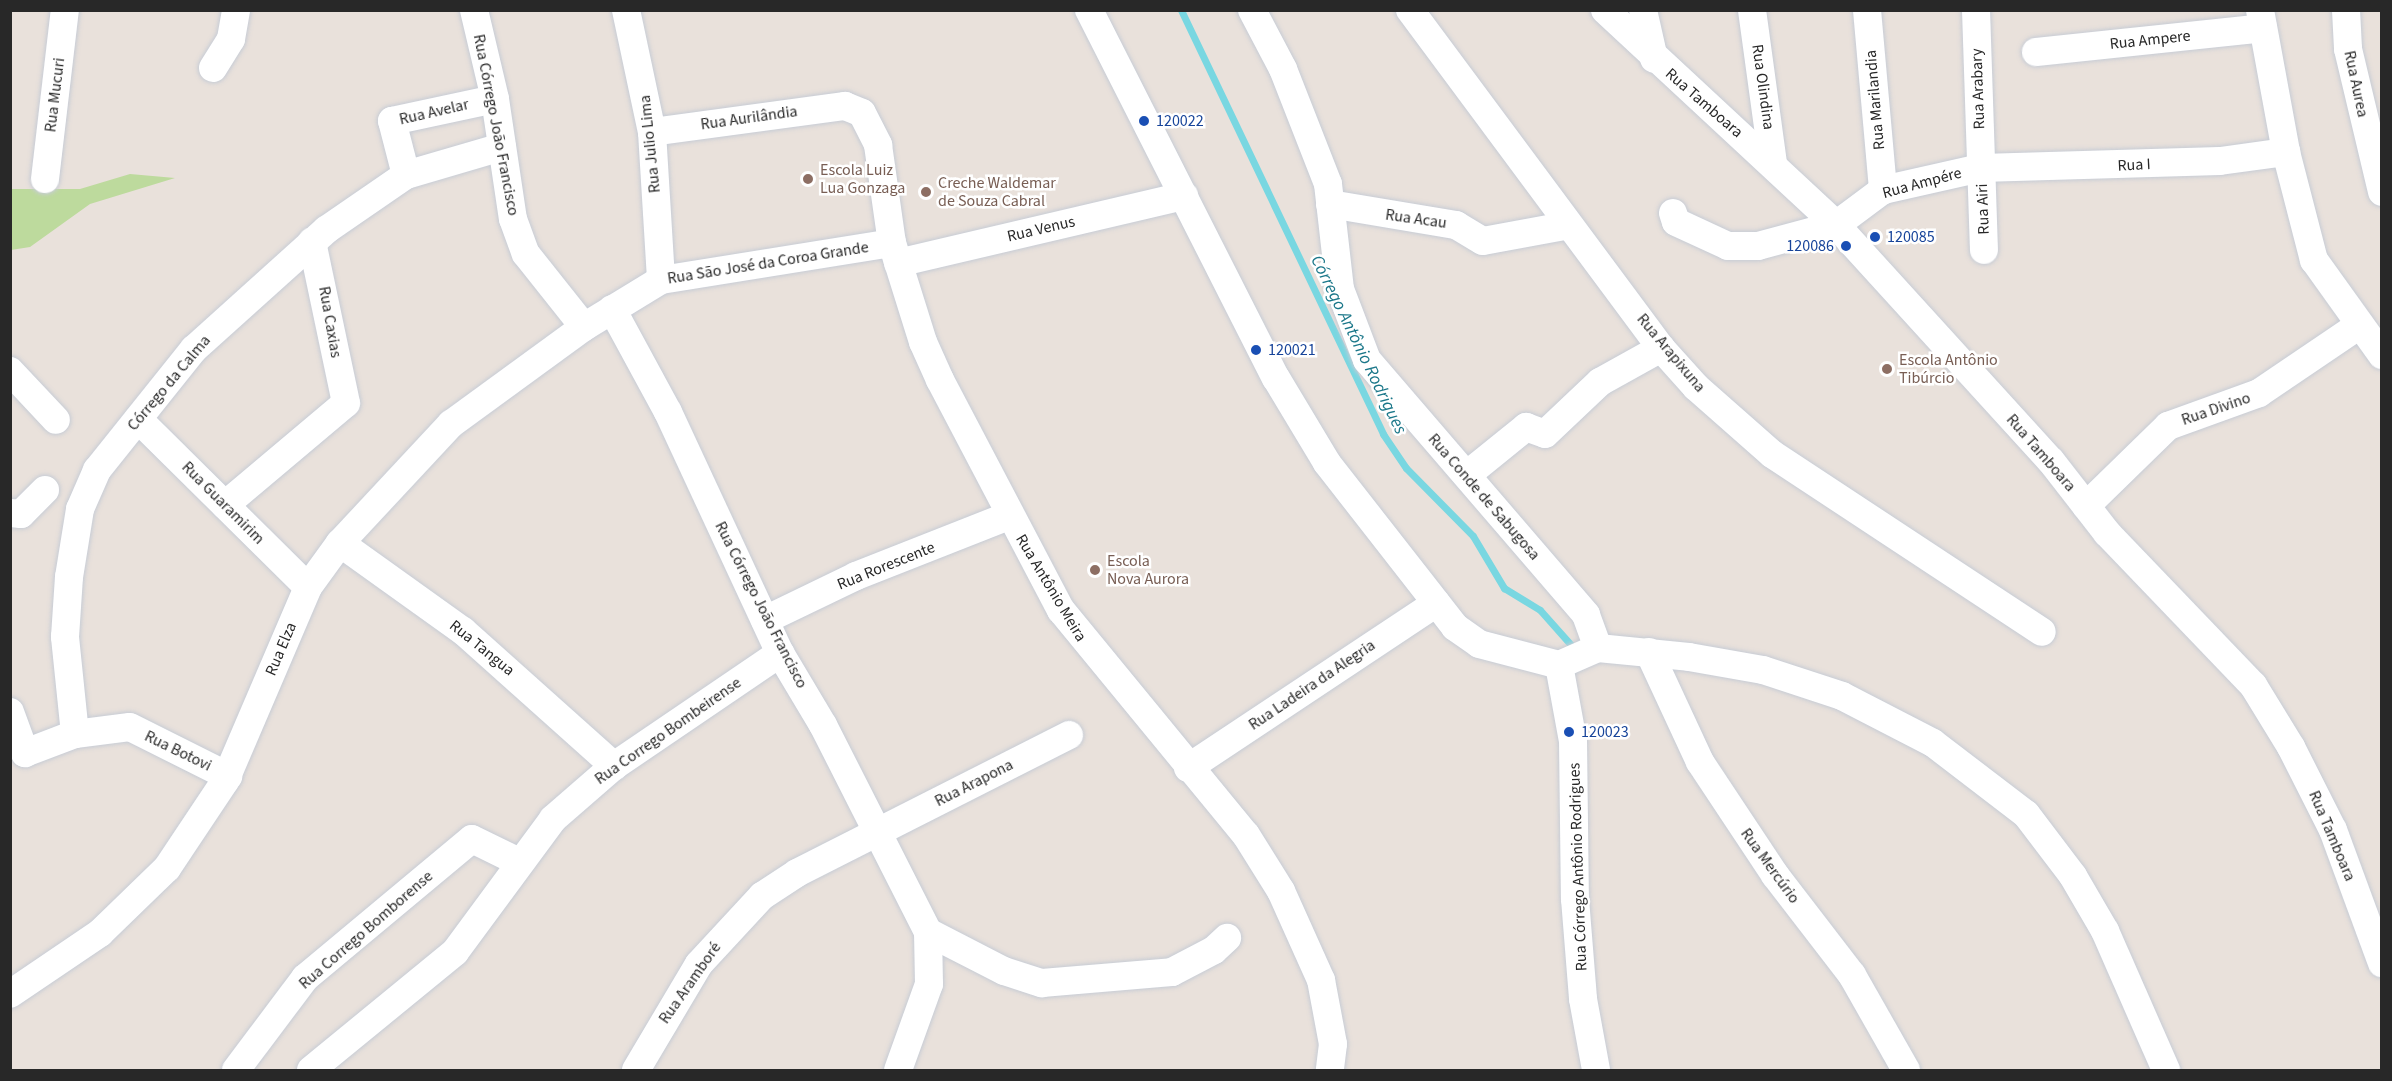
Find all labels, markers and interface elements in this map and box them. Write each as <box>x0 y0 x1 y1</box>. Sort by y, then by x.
street label: Rua Ampere <box>2109 26 2191 54</box>
street label: Rua Córrego João Francisco <box>469 33 523 217</box>
street label: Rua Olindina <box>1748 43 1778 131</box>
street label: Rua Arabary <box>1967 48 1989 130</box>
street label: Rua Marilandia <box>1861 49 1889 151</box>
street label: Rua Aurea <box>2340 49 2372 119</box>
street label: Rua Mucuri <box>41 57 69 133</box>
street label: Rua Tamboara <box>1661 64 1747 142</box>
street label: Rua Julio Lima <box>635 94 665 194</box>
street label: Rua Avelar <box>397 95 471 129</box>
street label: Rua Aurilândia <box>699 102 799 134</box>
place label: 120022 <box>1156 111 1204 131</box>
marker: 120022 <box>1137 114 1151 128</box>
street label: Rua I <box>2117 155 2151 175</box>
place label: Escola Luiz Lua Gonzaga <box>820 160 905 198</box>
street label: Rua Ampére <box>1880 163 1964 203</box>
marker: Escola Luiz Lua Gonzaga <box>801 172 815 186</box>
place label: Creche Waldemar de Souza Cabral <box>938 173 1056 211</box>
street label: Rua Airi <box>1973 183 1993 235</box>
marker: Creche Waldemar de Souza Cabral <box>919 185 933 199</box>
street label: Rua Acau <box>1384 205 1448 233</box>
street label: Rua Venus <box>1005 212 1077 246</box>
place label: 120085 <box>1887 227 1935 247</box>
marker: 120085 <box>1868 230 1882 244</box>
place label: 120086 <box>1786 236 1834 256</box>
street label: Rua São José da Coroa Grande <box>666 238 870 288</box>
marker: 120086 <box>1839 239 1853 253</box>
water label: Córrego Antônio Rodrigues <box>1305 252 1411 438</box>
street label: Rua Caxias <box>314 285 346 359</box>
street label: Rua Arapixuna <box>1633 310 1709 396</box>
street label: Córrego da Calma <box>123 331 215 435</box>
place label: 120021 <box>1268 340 1316 360</box>
marker: 120021 <box>1249 343 1263 357</box>
place label: Escola Antônio Tibúrcio <box>1899 350 1998 388</box>
marker: Escola Antônio Tibúrcio <box>1880 362 1894 376</box>
street label: Rua Divino <box>2179 388 2253 430</box>
street label: Rua Tamboara <box>2002 410 2080 496</box>
street label: Rua Conde de Sabugosa <box>1424 430 1544 564</box>
street label: Rua Guaramirim <box>178 458 268 548</box>
street label: Rua Córrego João Francisco <box>711 518 811 692</box>
street label: Rua Antônio Meira <box>1011 531 1091 645</box>
street label: Rua Rorescente <box>834 538 938 594</box>
place label: Escola Nova Aurora <box>1107 551 1189 589</box>
marker: Escola Nova Aurora <box>1088 563 1102 577</box>
street label: Rua Tangua <box>446 616 518 680</box>
street label: Rua Elza <box>261 619 301 679</box>
street label: Rua Ladeira da Alegria <box>1245 636 1379 734</box>
street label: Rua Corrego Bombeirense <box>591 673 745 789</box>
place label: 120023 <box>1581 722 1629 742</box>
marker: 120023 <box>1562 725 1576 739</box>
street label: Rua Botovi <box>141 727 215 775</box>
street label: Rua Arapona <box>932 755 1016 811</box>
street label: Rua Córrego Antônio Rodrigues <box>1565 762 1591 972</box>
street label: Rua Tamboara <box>2304 788 2360 884</box>
street label: Rua Mercúrio <box>1736 825 1804 907</box>
street label: Rua Corrego Bomborense <box>295 867 437 993</box>
street label: Rua Aramboré <box>655 939 725 1027</box>

